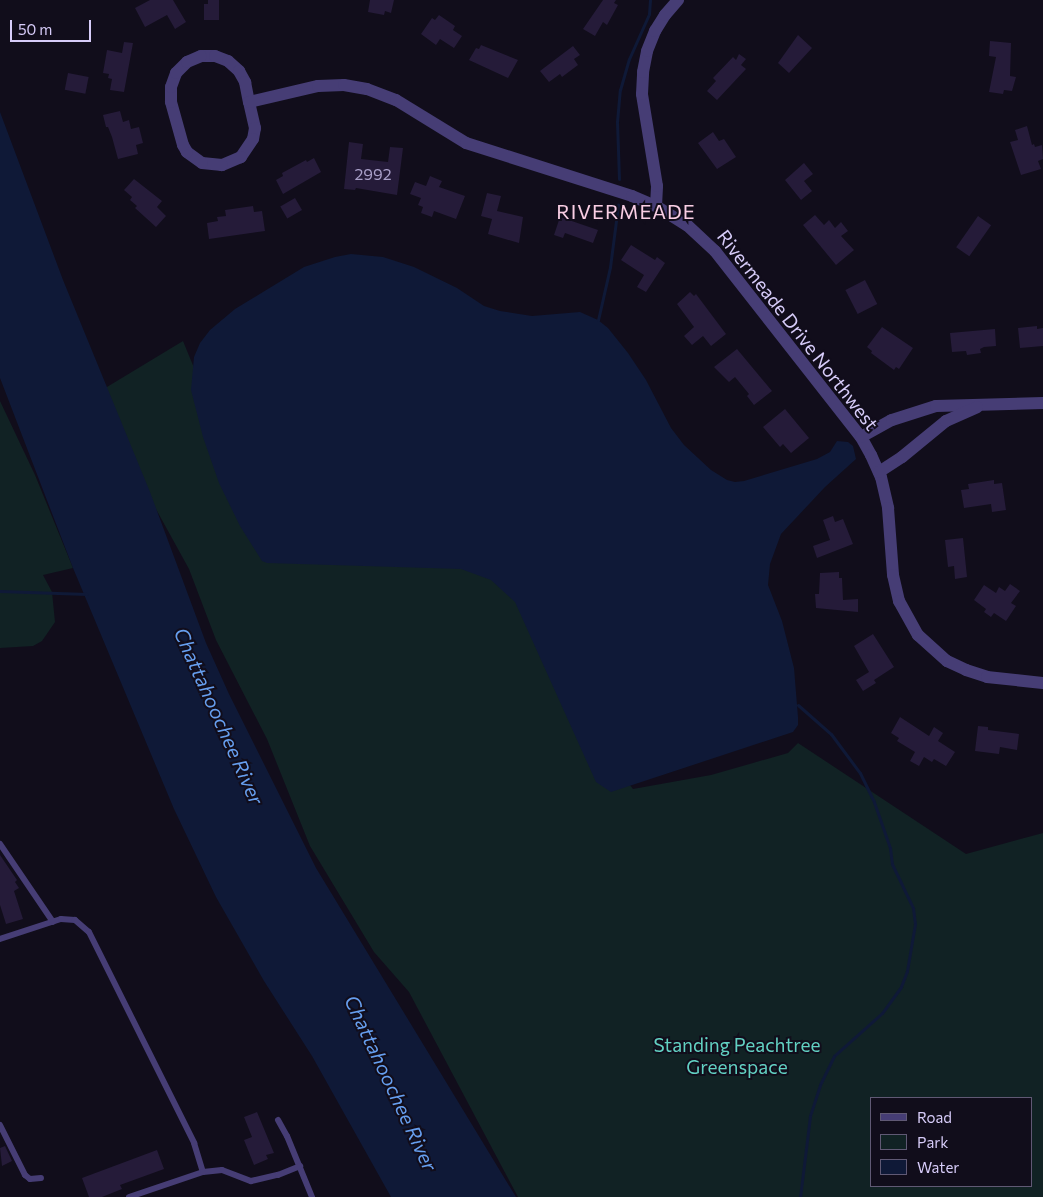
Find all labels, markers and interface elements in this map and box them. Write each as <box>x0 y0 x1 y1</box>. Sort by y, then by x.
scale bar <box>12 10 94 42</box>
text: 50 m <box>18 20 52 38</box>
house number: 2992 <box>354 164 392 184</box>
district label: RIVERMEADE <box>555 199 697 223</box>
street label: Rivermeade Drive Northwest <box>713 225 883 435</box>
water label: Chattahoochee River <box>169 624 269 808</box>
water label: Chattahoochee River <box>340 991 442 1175</box>
park label: Standing Peachtree Greenspace <box>653 1034 821 1078</box>
legend <box>870 1097 1033 1187</box>
text: Road <box>917 1108 952 1126</box>
text: Park <box>917 1133 948 1151</box>
text: Water <box>917 1158 959 1176</box>

